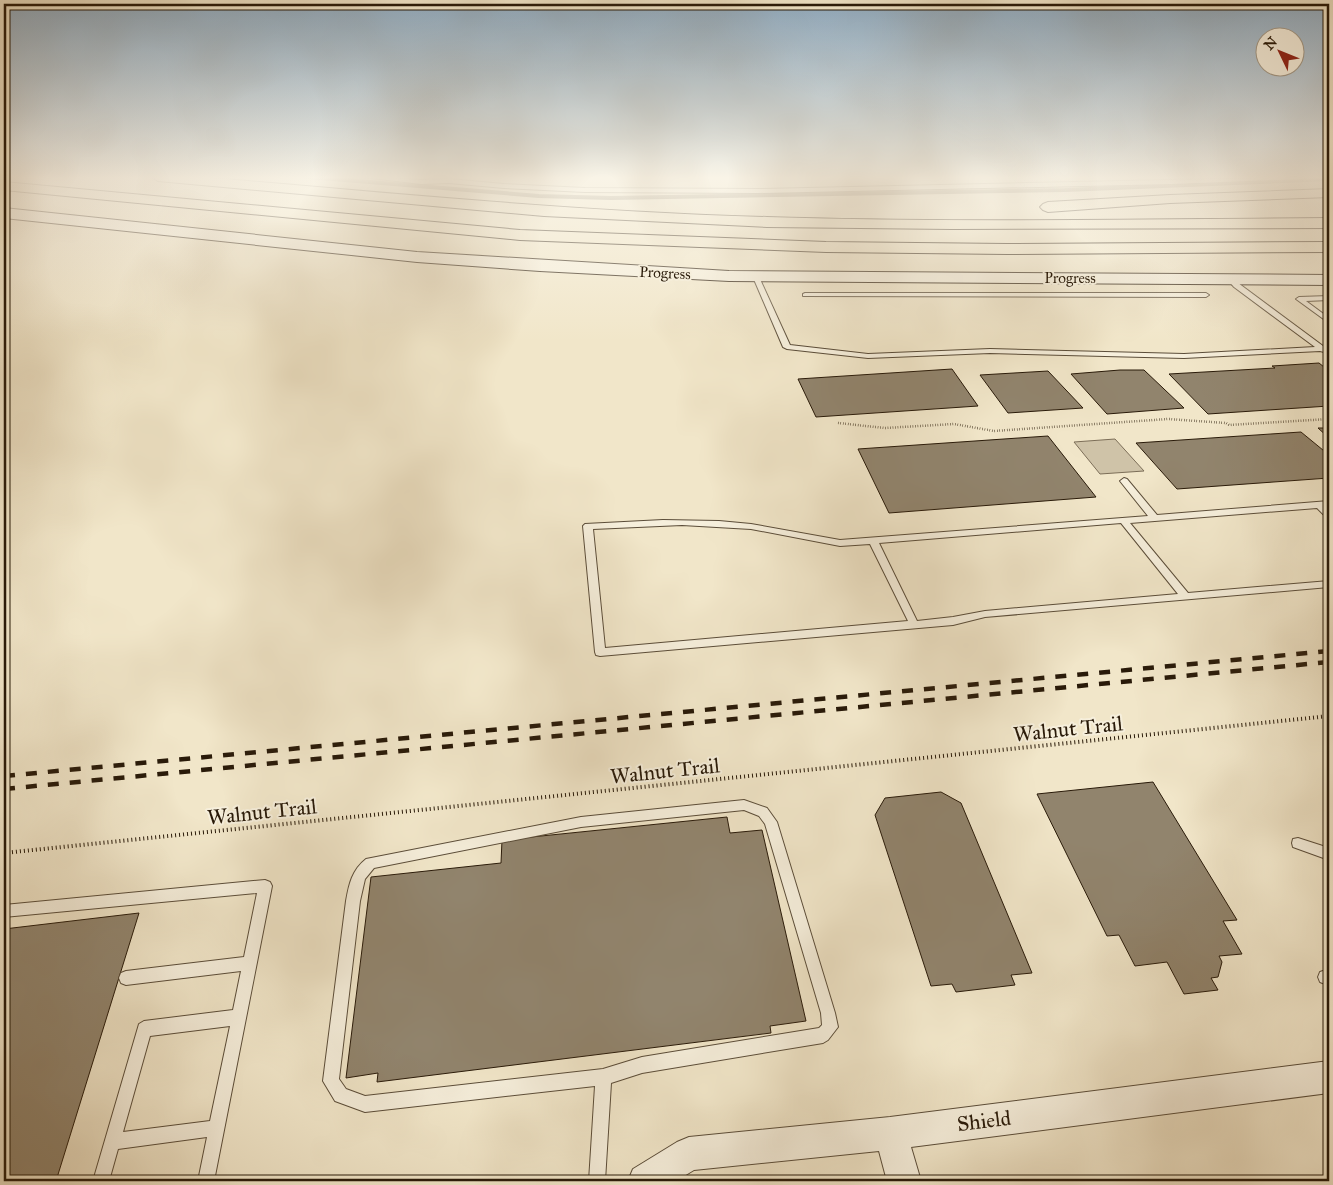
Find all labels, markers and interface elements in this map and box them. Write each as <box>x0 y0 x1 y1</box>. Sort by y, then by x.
north arrow <box>1256 28 1306 78</box>
text: N <box>1261 33 1281 54</box>
street label: Progress <box>639 263 691 283</box>
street label: Progress <box>1044 269 1096 287</box>
street label: Walnut Trail <box>1012 710 1124 748</box>
street label: Walnut Trail <box>609 752 721 790</box>
street label: Walnut Trail <box>206 793 318 831</box>
street label: Shield <box>955 1105 1013 1137</box>

